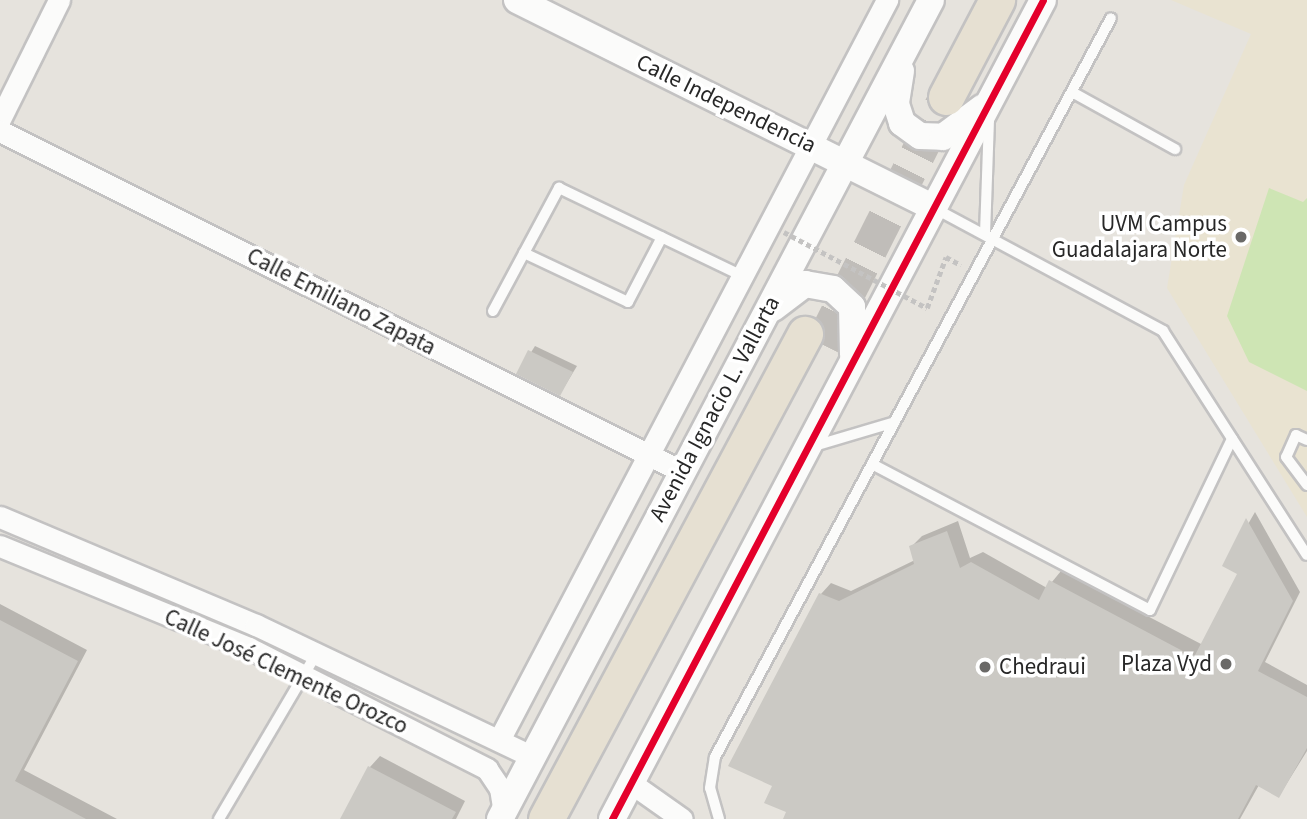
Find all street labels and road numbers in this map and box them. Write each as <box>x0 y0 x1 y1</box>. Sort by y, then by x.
street label: Calle Independencia <box>632 49 820 159</box>
street label: Calle Emiliano Zapata <box>242 242 440 362</box>
street label: Avenida Ignacio L. Vallarta <box>644 292 786 526</box>
street label: Calle José Clemente Orozco <box>160 603 412 741</box>

